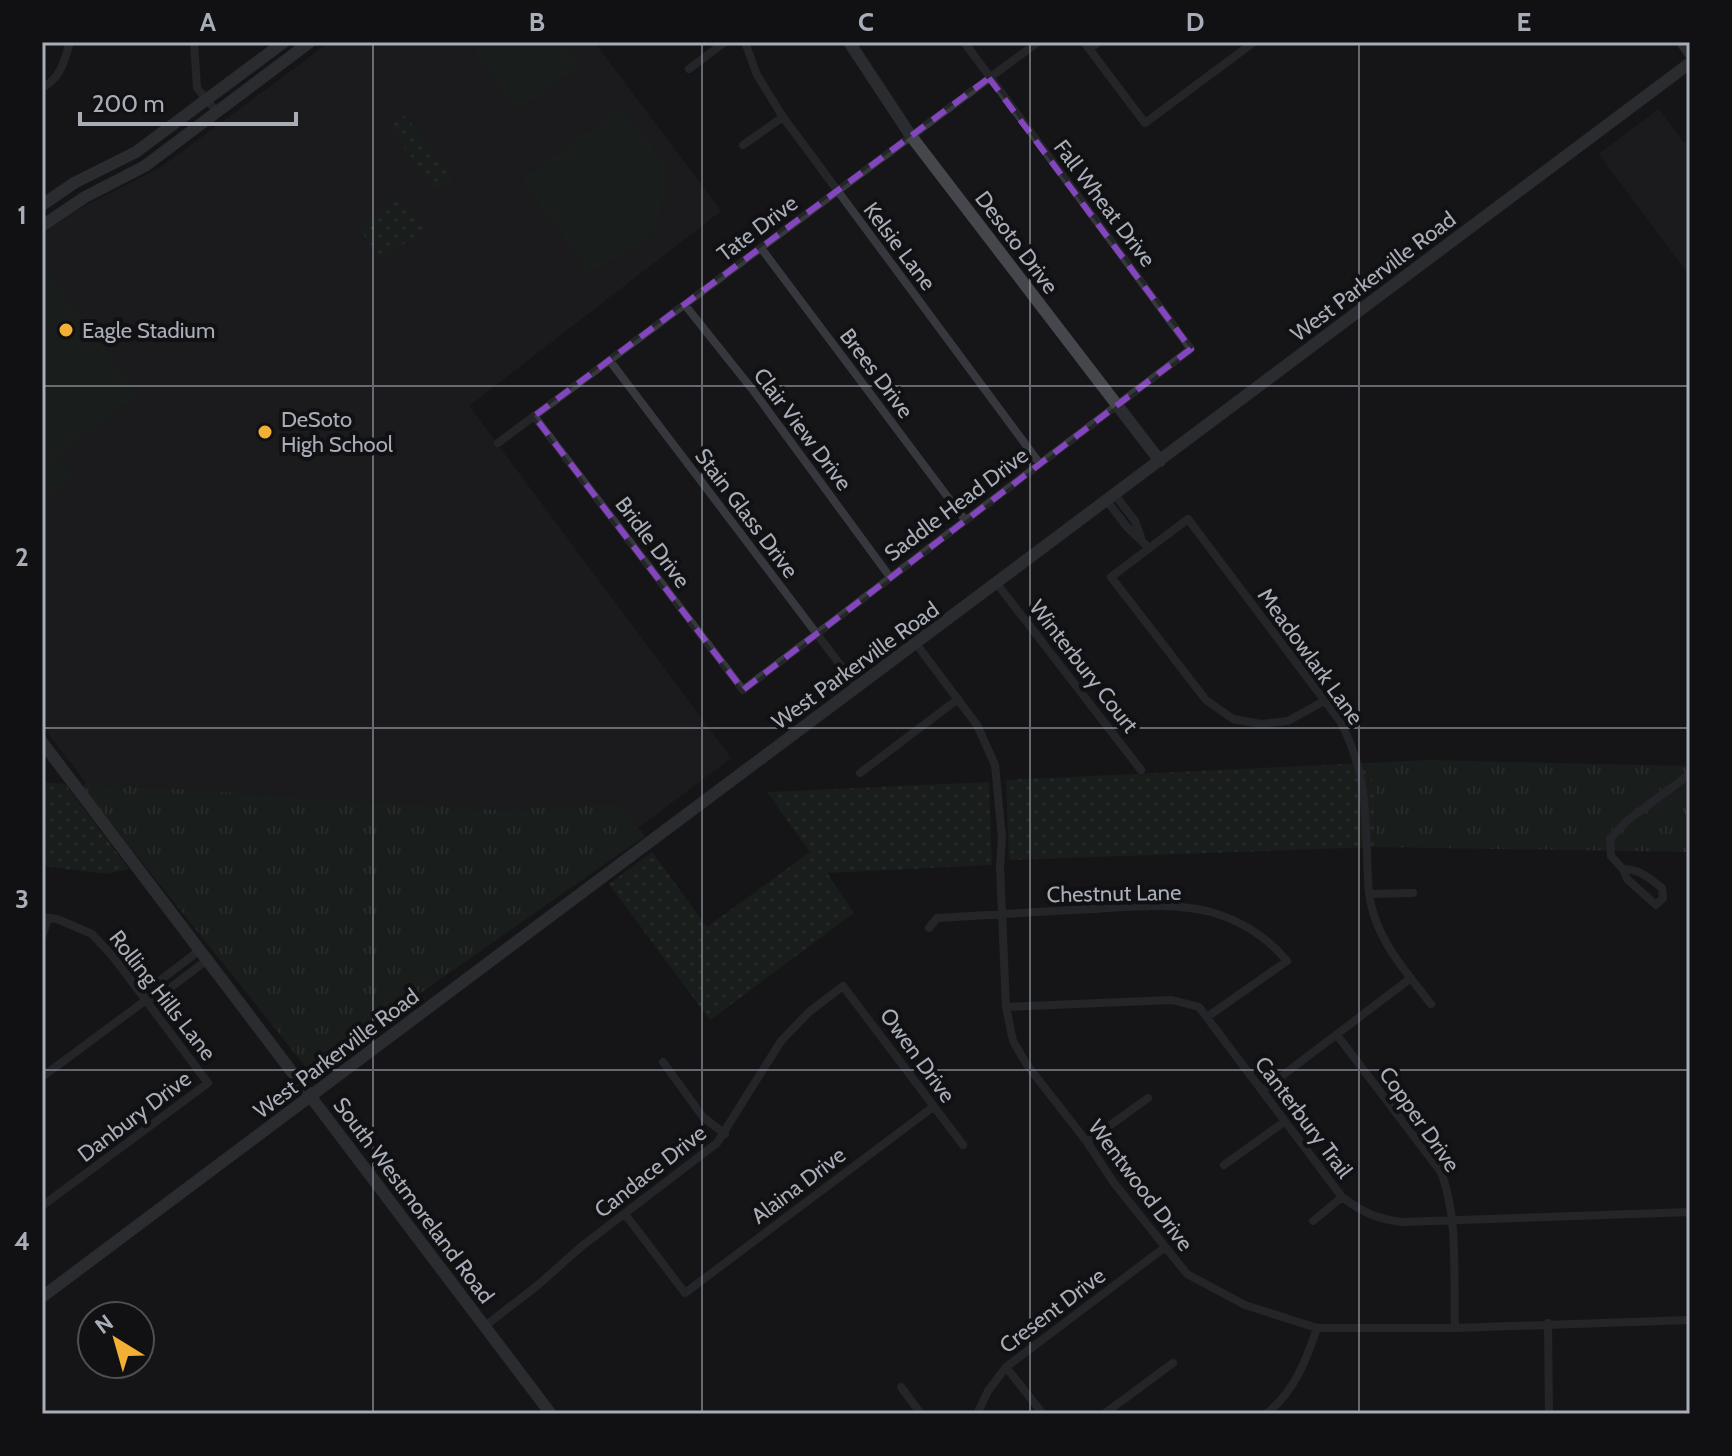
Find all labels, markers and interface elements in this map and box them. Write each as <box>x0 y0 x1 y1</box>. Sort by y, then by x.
text: A <box>200 6 217 38</box>
text: B <box>529 6 545 38</box>
text: C <box>858 6 874 38</box>
text: D <box>1186 6 1204 38</box>
text: E <box>1517 6 1531 38</box>
scale bar <box>80 76 296 126</box>
text: 200 m <box>92 89 165 118</box>
street label: Fall Wheat Drive <box>1048 134 1161 272</box>
street label: Desoto Drive <box>969 185 1064 299</box>
street label: Tate Drive <box>712 189 803 267</box>
street label: Kelsie Lane <box>858 197 941 296</box>
text: 1 <box>17 199 27 231</box>
street label: West Parkerville Road <box>1285 206 1461 347</box>
place label: Eagle Stadium <box>82 317 215 344</box>
marker: Eagle Stadium <box>57 321 75 339</box>
street label: Brees Drive <box>834 323 919 424</box>
street label: Clair View Drive <box>748 363 857 496</box>
place label: DeSoto High School <box>281 406 394 458</box>
marker: DeSoto High School <box>256 423 274 441</box>
street label: Saddle Head Drive <box>879 442 1033 567</box>
street label: Stain Glass Drive <box>689 443 804 583</box>
street label: Bridle Drive <box>609 491 696 593</box>
text: 2 <box>15 541 29 573</box>
street label: Meadowlark Lane <box>1252 583 1369 730</box>
street label: Winterbury Court <box>1023 595 1144 739</box>
street label: West Parkerville Road <box>767 596 944 735</box>
street label: Chestnut Lane <box>1046 879 1182 908</box>
text: 3 <box>15 883 29 915</box>
street label: Rolling Hills Lane <box>103 925 222 1066</box>
street label: West Parkerville Road <box>248 983 424 1124</box>
street label: Owen Drive <box>874 1003 961 1108</box>
street label: Canterbury Trail <box>1249 1051 1359 1184</box>
street label: Copper Drive <box>1373 1061 1466 1177</box>
street label: Danbury Drive <box>72 1065 196 1168</box>
street label: South Westmoreland Road <box>327 1092 500 1309</box>
street label: Wentwood Drive <box>1082 1114 1199 1256</box>
street label: Candace Drive <box>589 1119 712 1223</box>
street label: Alaina Drive <box>746 1141 851 1230</box>
text: 4 <box>14 1225 30 1257</box>
street label: Cresent Drive <box>994 1262 1111 1359</box>
north arrow <box>76 1300 156 1380</box>
text: N <box>90 1309 119 1340</box>

